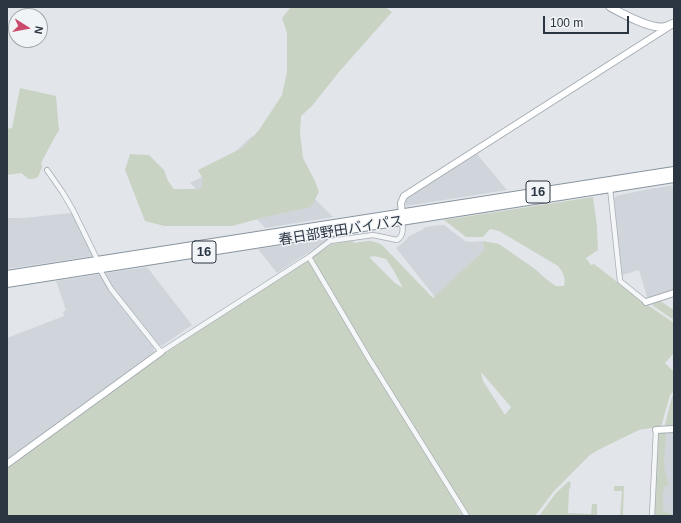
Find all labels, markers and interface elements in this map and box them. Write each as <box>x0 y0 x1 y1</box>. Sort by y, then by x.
north arrow <box>8 8 48 48</box>
scale bar <box>545 8 631 34</box>
text: 100 m <box>550 16 583 30</box>
text: N <box>32 25 45 35</box>
road number: 16 <box>526 181 550 203</box>
street label: 春日部野田バイパス <box>277 213 405 249</box>
road number: 16 <box>192 241 216 263</box>

